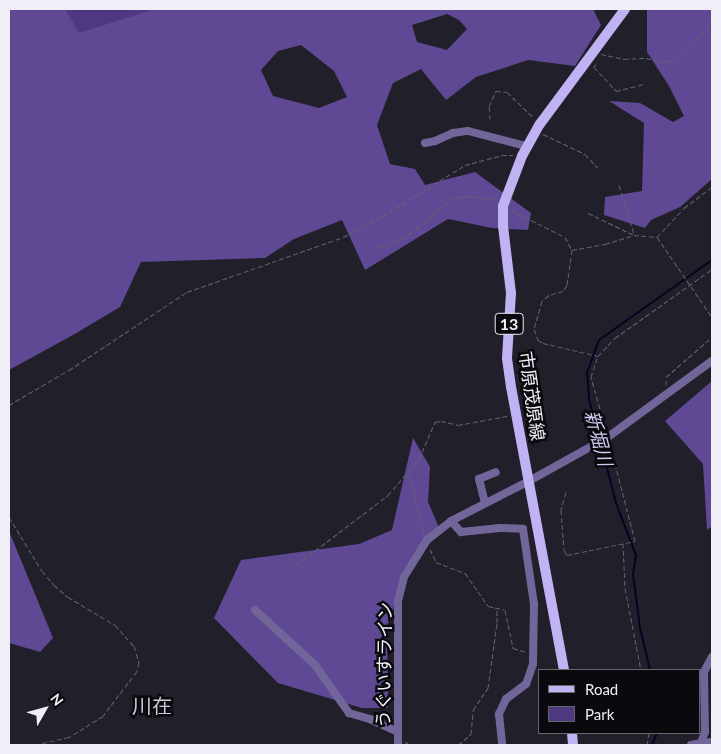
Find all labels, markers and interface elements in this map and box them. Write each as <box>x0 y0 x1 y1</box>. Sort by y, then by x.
road number: 13 <box>494 310 524 338</box>
street label: 市原茂原線 <box>515 350 549 442</box>
water label: 新堀川 <box>581 408 617 468</box>
street label: うぐいすライン <box>372 602 396 728</box>
legend <box>538 669 701 734</box>
text: Road <box>585 680 618 698</box>
north arrow <box>20 684 70 734</box>
text: N <box>47 690 67 709</box>
district label: 川在 <box>132 693 172 717</box>
text: Park <box>585 705 614 723</box>

